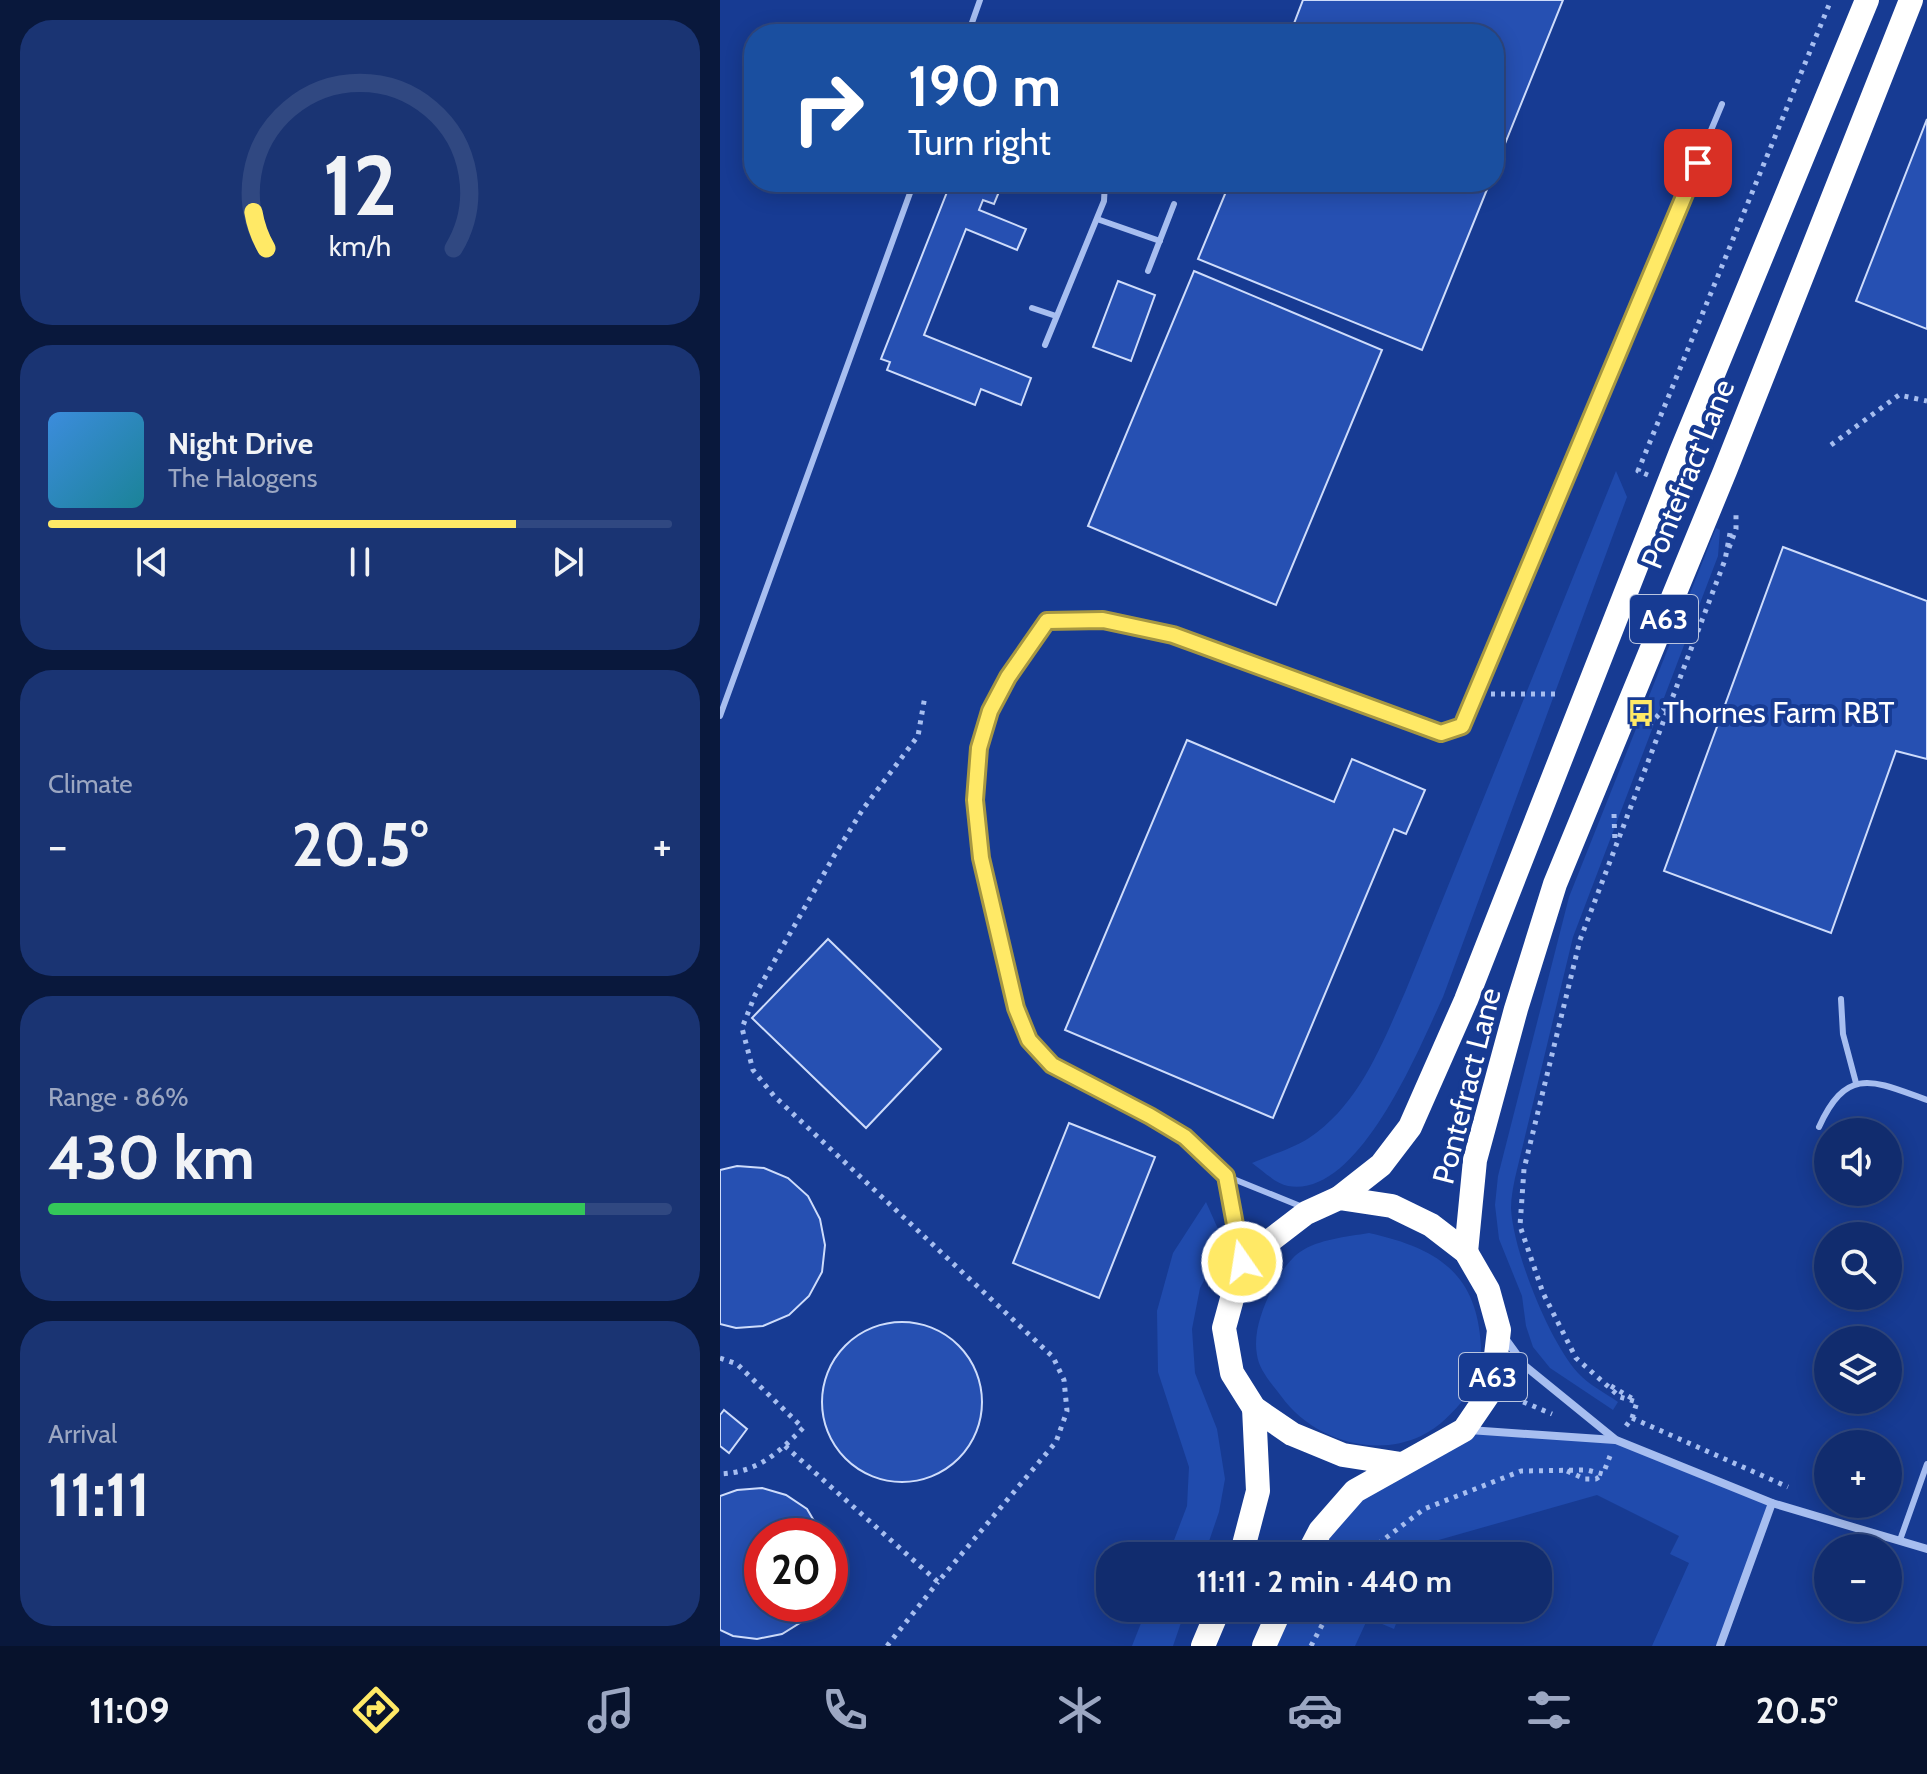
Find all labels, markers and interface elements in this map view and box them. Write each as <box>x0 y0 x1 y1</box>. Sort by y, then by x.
text: 190 m <box>908 52 1061 120</box>
icon: right <box>776 56 880 160</box>
text: Turn right <box>908 120 1051 164</box>
pin <box>1664 129 1732 197</box>
text: 12 <box>323 134 397 235</box>
icon: arrive <box>1676 141 1720 185</box>
text: km/h <box>329 228 391 263</box>
street label: Pontefract Lane <box>1633 374 1742 574</box>
text: Night Drive <box>168 425 313 462</box>
text: The Halogens <box>168 462 317 494</box>
icon: previous <box>130 540 174 584</box>
icon: pause <box>338 540 382 584</box>
icon: next <box>546 540 590 584</box>
road number: A63 <box>1630 595 1698 643</box>
place label: Thornes Farm RBT <box>1663 694 1894 731</box>
bus stop icon: Thornes Farm RBT <box>1626 698 1656 728</box>
text: Climate <box>48 768 133 800</box>
text: 20.5° <box>292 808 428 881</box>
text: − <box>48 819 67 872</box>
text: + <box>653 819 672 872</box>
street label: Pontefract Lane <box>1424 984 1509 1188</box>
text: Range · 86% <box>48 1081 189 1113</box>
map controls <box>1814 1118 1902 1622</box>
button: sound <box>1814 1118 1902 1206</box>
text: 430 km <box>48 1121 255 1194</box>
position arrow <box>1200 1220 1284 1304</box>
button: search <box>1814 1222 1902 1310</box>
button: layers <box>1814 1326 1902 1414</box>
road number: A63 <box>1459 1353 1527 1401</box>
text: Arrival <box>48 1418 117 1450</box>
button: + <box>1814 1430 1902 1518</box>
text: 11:11 <box>48 1458 150 1531</box>
speed limit sign: 20 <box>744 1518 848 1622</box>
button: − <box>1814 1534 1902 1622</box>
text: 11:11 · 2 min · 440 m <box>1196 1563 1452 1600</box>
icon: directions <box>348 1682 404 1738</box>
icon: music <box>583 1682 639 1738</box>
icon: phone <box>817 1682 873 1738</box>
icon: climate <box>1052 1682 1108 1738</box>
icon: car <box>1287 1682 1343 1738</box>
icon: filters <box>1521 1682 1577 1738</box>
text: 11:09 <box>89 1688 170 1732</box>
text: 20.5° <box>1756 1688 1838 1732</box>

